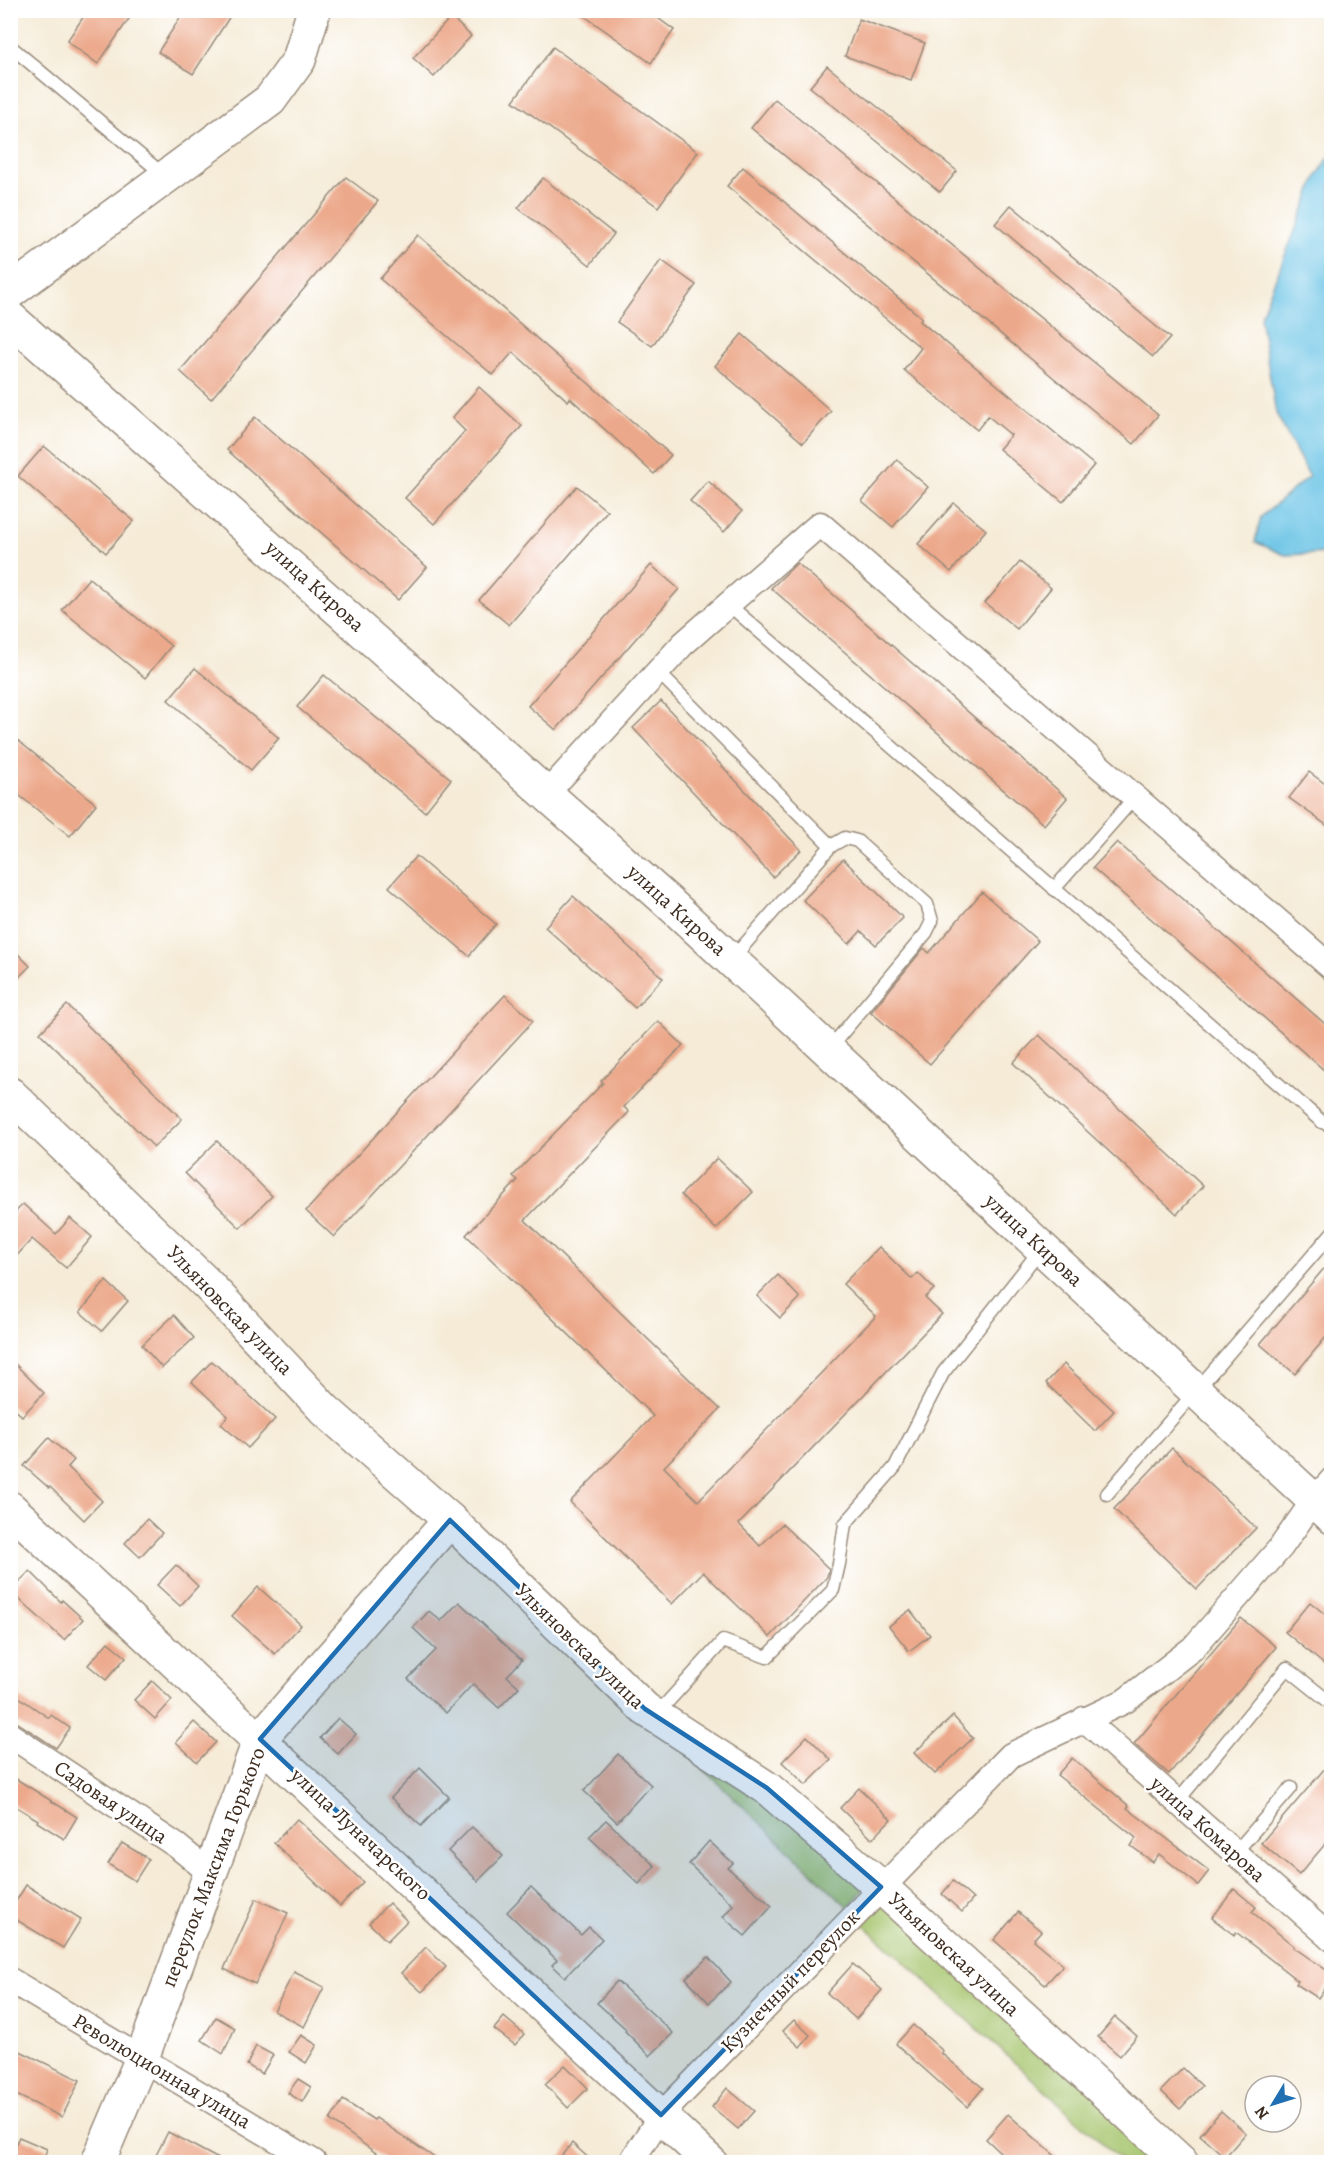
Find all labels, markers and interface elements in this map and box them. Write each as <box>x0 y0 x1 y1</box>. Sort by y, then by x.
street label: улица Кирова <box>259 533 371 638</box>
street label: улица Кирова <box>621 857 733 962</box>
street label: улица Кирова <box>978 1187 1089 1293</box>
street label: Ульяновская улица <box>161 1239 300 1381</box>
street label: Ульяновская улица <box>509 1577 651 1716</box>
street label: переулок Максима Горького <box>154 1743 272 1991</box>
street label: Садовая улица <box>49 1754 174 1851</box>
street label: улица Луначарского <box>284 1761 437 1907</box>
street label: улица Комарова <box>1144 1769 1272 1889</box>
street label: Ульяновская улица <box>882 1886 1026 2023</box>
street label: Кузнечный переулок <box>714 1903 866 2059</box>
street label: Революционная улица <box>68 2007 257 2136</box>
north arrow <box>1243 2074 1303 2134</box>
text: N <box>1249 2101 1274 2124</box>

